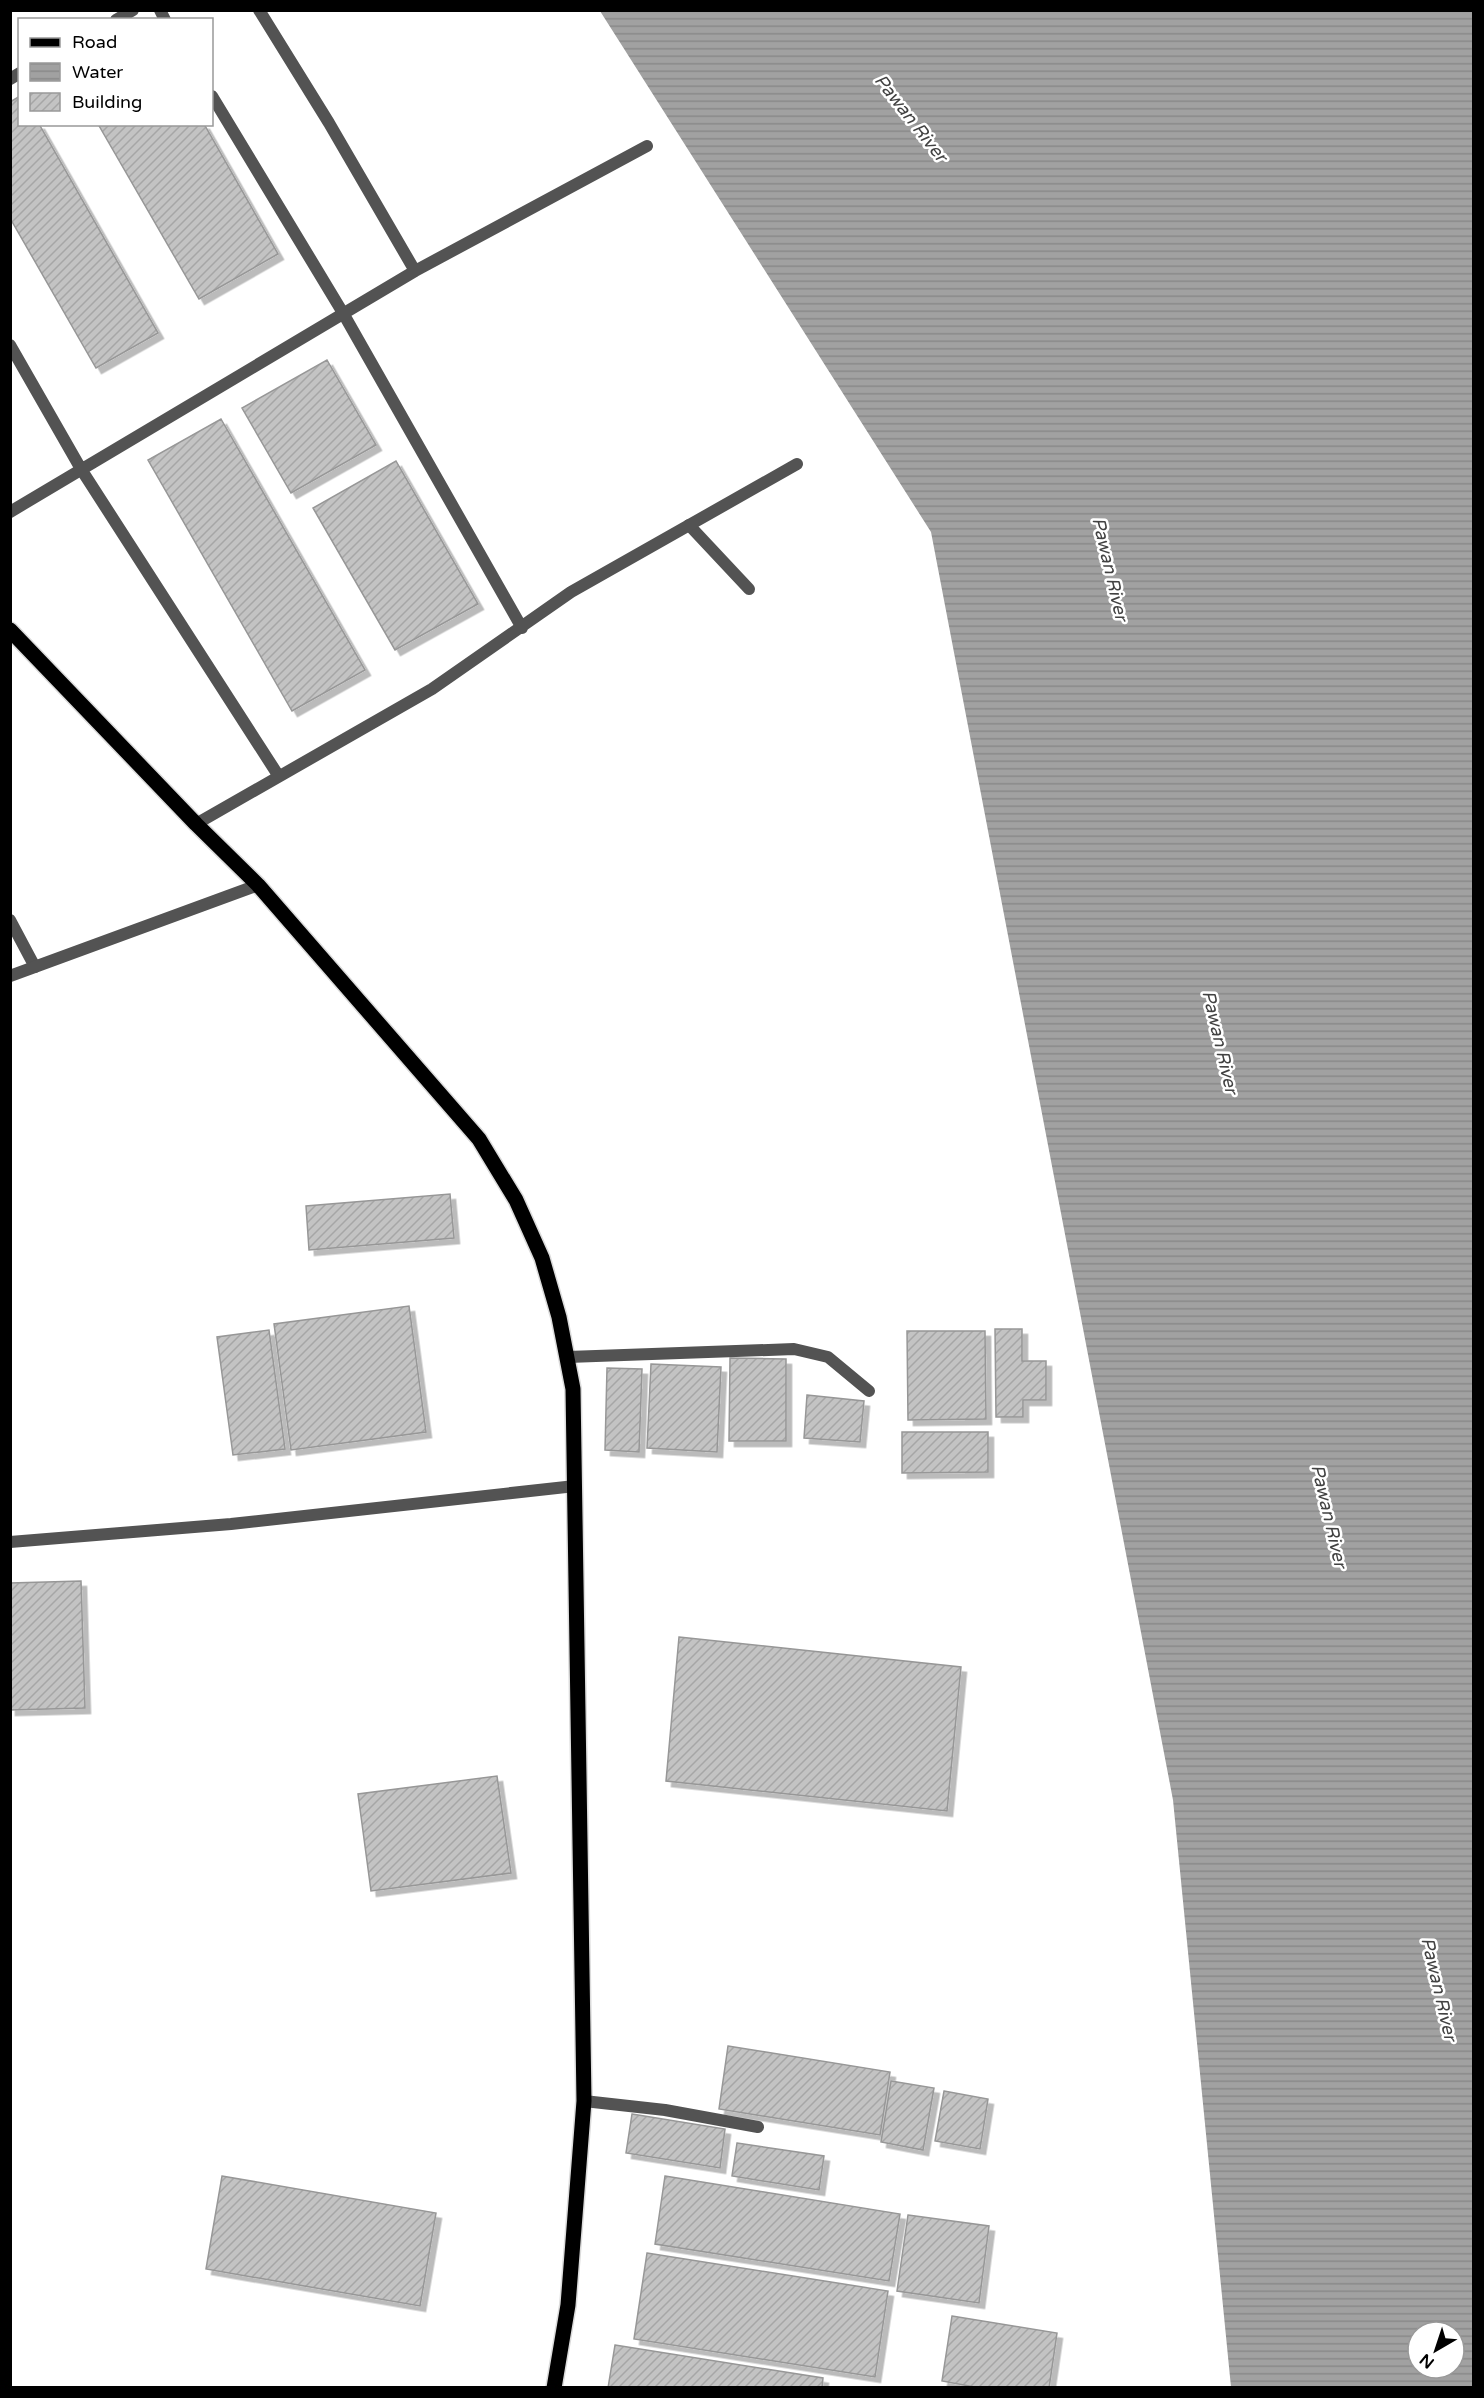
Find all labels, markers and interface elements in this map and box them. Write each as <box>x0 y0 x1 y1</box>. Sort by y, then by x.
legend <box>18 18 213 126</box>
text: Road <box>72 31 117 53</box>
text: Water <box>72 61 123 83</box>
water label: Pawan River <box>870 70 953 168</box>
text: Building <box>72 91 142 113</box>
water label: Pawan River <box>1087 515 1133 625</box>
water label: Pawan River <box>1197 988 1243 1098</box>
water label: Pawan River <box>1306 1462 1352 1572</box>
water label: Pawan River <box>1416 1935 1462 2045</box>
north arrow <box>1406 2320 1466 2380</box>
text: N <box>1416 2349 1438 2373</box>

